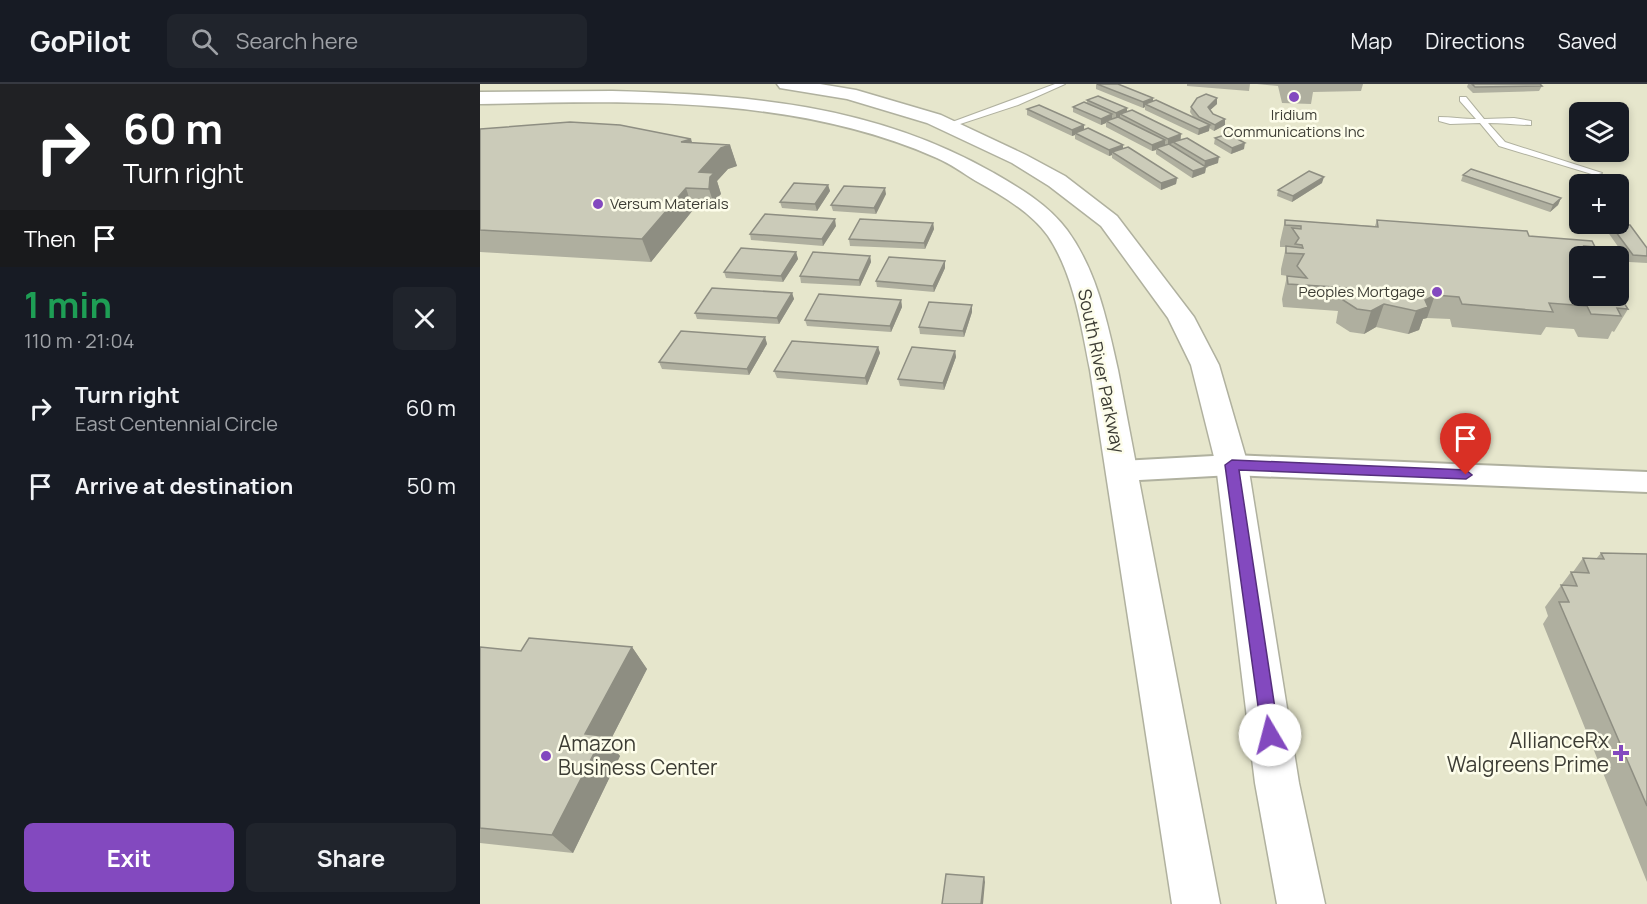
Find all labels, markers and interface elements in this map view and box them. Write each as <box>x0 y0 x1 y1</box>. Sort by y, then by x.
search box <box>167 14 587 68</box>
text: GoPilot <box>30 22 131 60</box>
icon: search <box>188 25 221 58</box>
text: Search here <box>236 26 358 56</box>
text: Map <box>1351 27 1392 55</box>
text: Directions <box>1425 27 1525 55</box>
text: Saved <box>1558 27 1617 55</box>
marker: Iridium Communications Inc <box>1287 90 1301 104</box>
text: 60 m <box>123 99 223 157</box>
map controls <box>1569 102 1629 306</box>
button: layers <box>1569 102 1629 162</box>
place label: Iridium Communications Inc <box>1223 104 1365 142</box>
icon: right <box>24 108 102 186</box>
text: Turn right <box>123 154 244 191</box>
button: + <box>1569 174 1629 234</box>
place label: Versum Materials <box>610 193 729 214</box>
marker: Versum Materials <box>591 197 605 211</box>
icon: arrive <box>88 222 121 255</box>
text: Then <box>24 224 76 254</box>
button: − <box>1569 246 1629 306</box>
text: 1 min <box>24 280 112 329</box>
place label: Peoples Mortgage <box>1299 281 1425 302</box>
marker: Peoples Mortgage <box>1430 285 1444 299</box>
button: close <box>393 287 456 350</box>
street label: South River Parkway <box>1073 287 1131 455</box>
text: 110 m · 21:04 <box>24 327 134 354</box>
text: Turn right <box>75 380 180 410</box>
icon: right <box>24 392 57 425</box>
text: 60 m <box>406 393 456 423</box>
text: East Centennial Circle <box>75 410 278 437</box>
pin <box>1440 413 1491 475</box>
icon: arrive <box>1449 422 1482 455</box>
icon: arrive <box>24 470 57 503</box>
text: Arrive at destination <box>75 471 293 501</box>
text: 50 m <box>407 471 456 501</box>
position arrow <box>1238 703 1302 767</box>
place label: AllianceRx Walgreens Prime <box>1447 726 1609 778</box>
place label: Amazon Business Center <box>558 729 718 781</box>
marker: AllianceRx Walgreens Prime <box>1614 746 1628 760</box>
marker: Amazon Business Center <box>539 749 553 763</box>
button: Exit <box>24 823 234 892</box>
button: Share <box>246 823 456 892</box>

